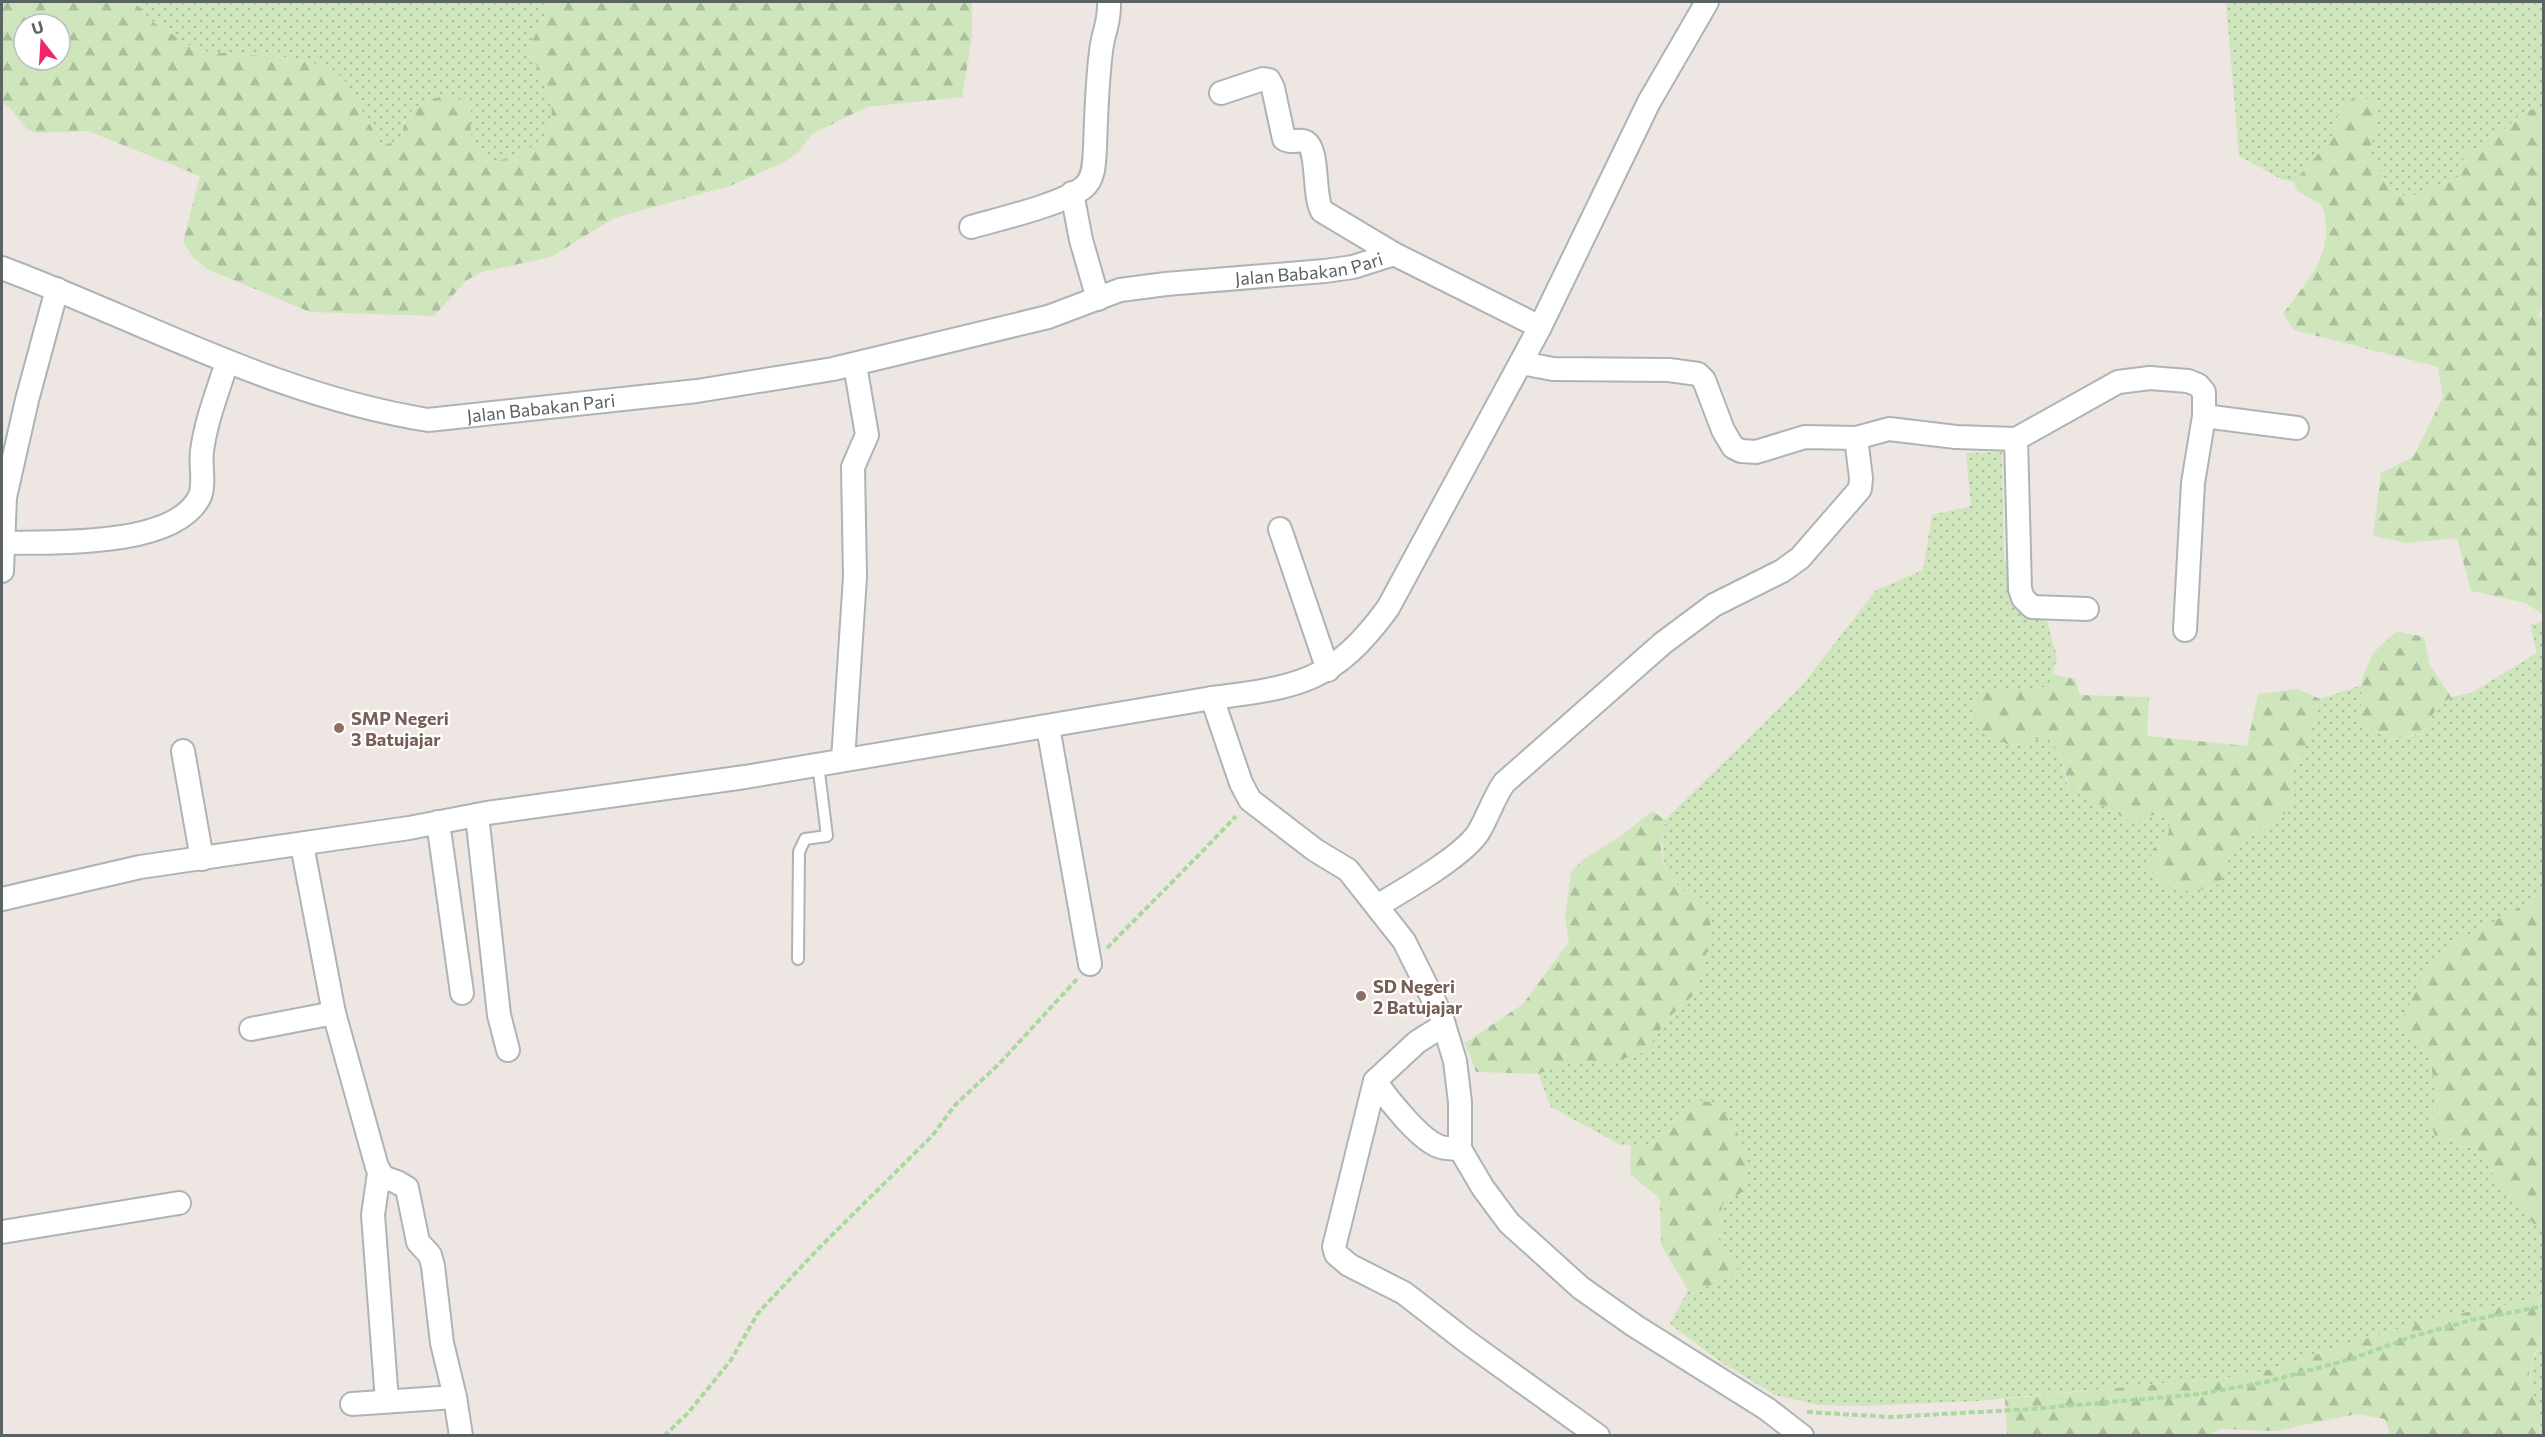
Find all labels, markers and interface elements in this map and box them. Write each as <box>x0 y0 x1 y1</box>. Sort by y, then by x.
north arrow <box>12 12 72 72</box>
text: U <box>29 16 46 38</box>
street label: Jalan Babakan Pari <box>1234 247 1385 289</box>
street label: Jalan Babakan Pari <box>466 389 616 427</box>
place label: SMP Negeri 3 Batujajar <box>351 707 449 750</box>
marker: SMP Negeri 3 Batujajar <box>332 721 346 735</box>
place label: SD Negeri 2 Batujajar <box>1373 975 1463 1018</box>
marker: SD Negeri 2 Batujajar <box>1354 989 1368 1003</box>

